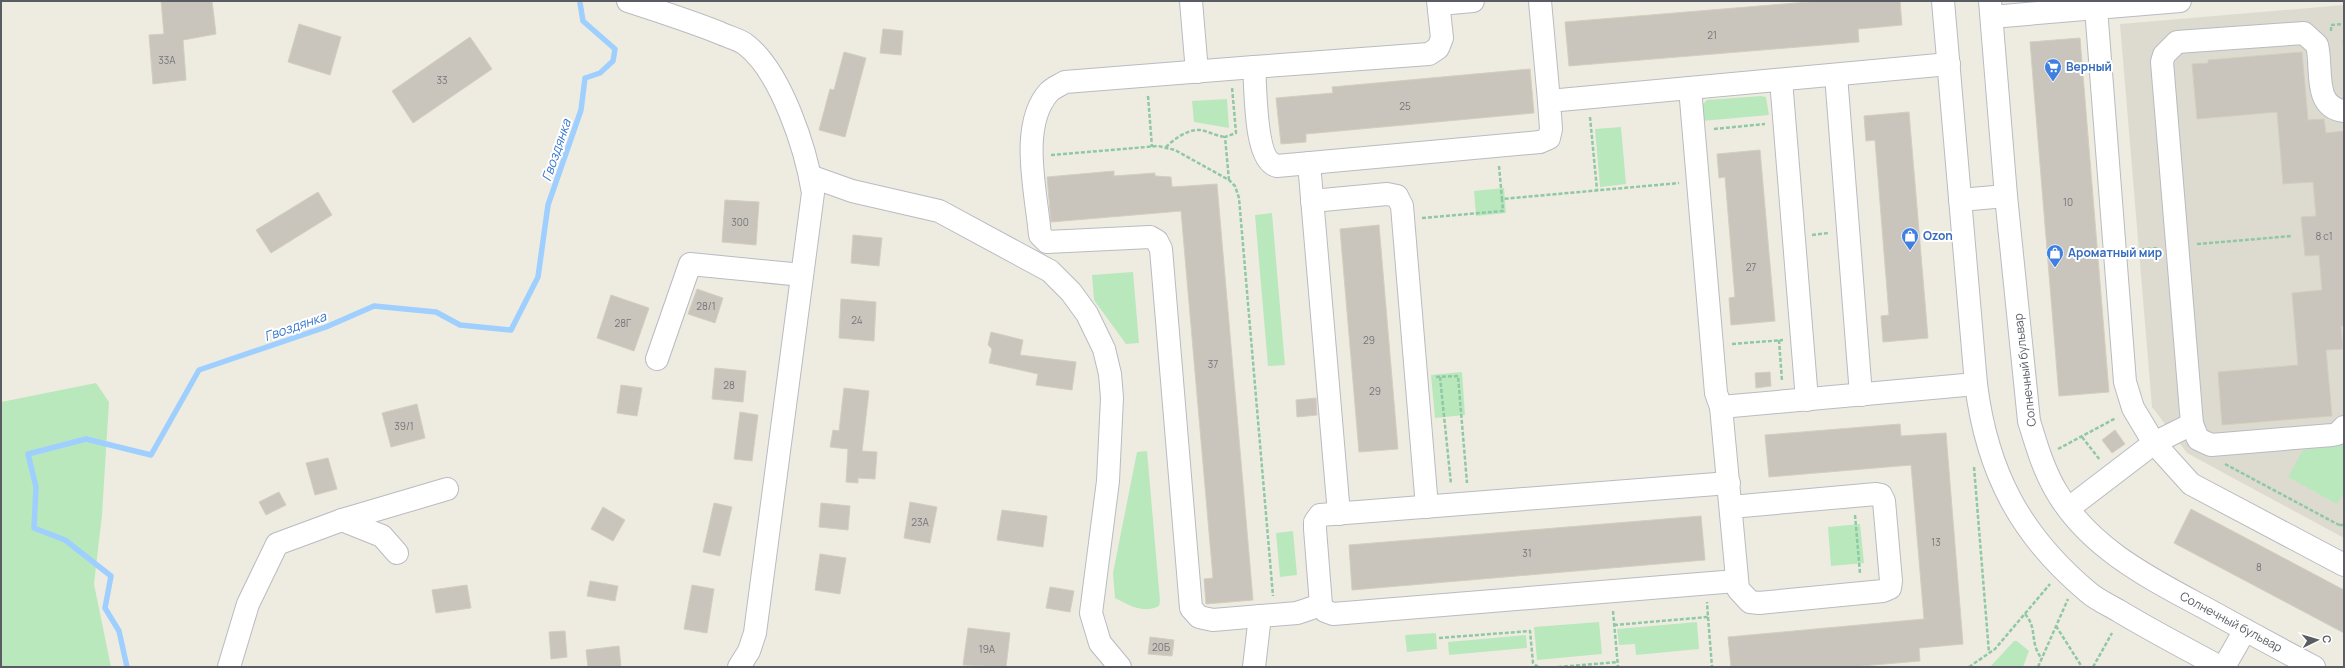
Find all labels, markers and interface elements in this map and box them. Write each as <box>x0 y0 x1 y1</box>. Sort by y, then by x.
house number: 21 <box>1707 28 1717 42</box>
house number: 33А <box>158 53 176 67</box>
supermarket icon: Верный <box>2043 57 2063 82</box>
place label: Верный <box>2066 58 2112 75</box>
house number: 33 <box>436 73 448 87</box>
house number: 25 <box>1399 99 1411 113</box>
water label: Гвоздянка <box>537 116 575 183</box>
house number: 10 <box>2063 195 2073 209</box>
house number: 300 <box>731 215 749 229</box>
shop icon: Ozon <box>1900 226 1920 251</box>
place label: Ozon <box>1923 227 1953 244</box>
house number: 8 с1 <box>2315 229 2333 243</box>
shop icon: Ароматный мир <box>2045 243 2065 268</box>
place label: Ароматный мир <box>2068 244 2162 261</box>
house number: 27 <box>1746 260 1756 274</box>
house number: 28/1 <box>696 299 716 313</box>
water label: Гвоздянка <box>262 307 329 345</box>
house number: 24 <box>851 313 863 327</box>
street label: Солнечный бульвар <box>2009 313 2040 428</box>
house number: 28Г <box>615 316 632 330</box>
house number: 29 <box>1363 333 1375 347</box>
house number: 37 <box>1208 357 1218 371</box>
house number: 28 <box>723 378 735 392</box>
house number: 29 <box>1369 384 1381 398</box>
house number: 39/1 <box>394 419 414 433</box>
house number: 23А <box>911 515 929 529</box>
house number: 13 <box>1931 535 1941 549</box>
house number: 31 <box>1522 546 1532 560</box>
house number: 8 <box>2256 560 2262 574</box>
street label: Солнечный бульвар <box>2177 587 2285 656</box>
north arrow <box>2297 620 2337 660</box>
text: С <box>2320 634 2335 644</box>
house number: 20Б <box>1152 640 1170 654</box>
house number: 19А <box>979 642 996 656</box>

